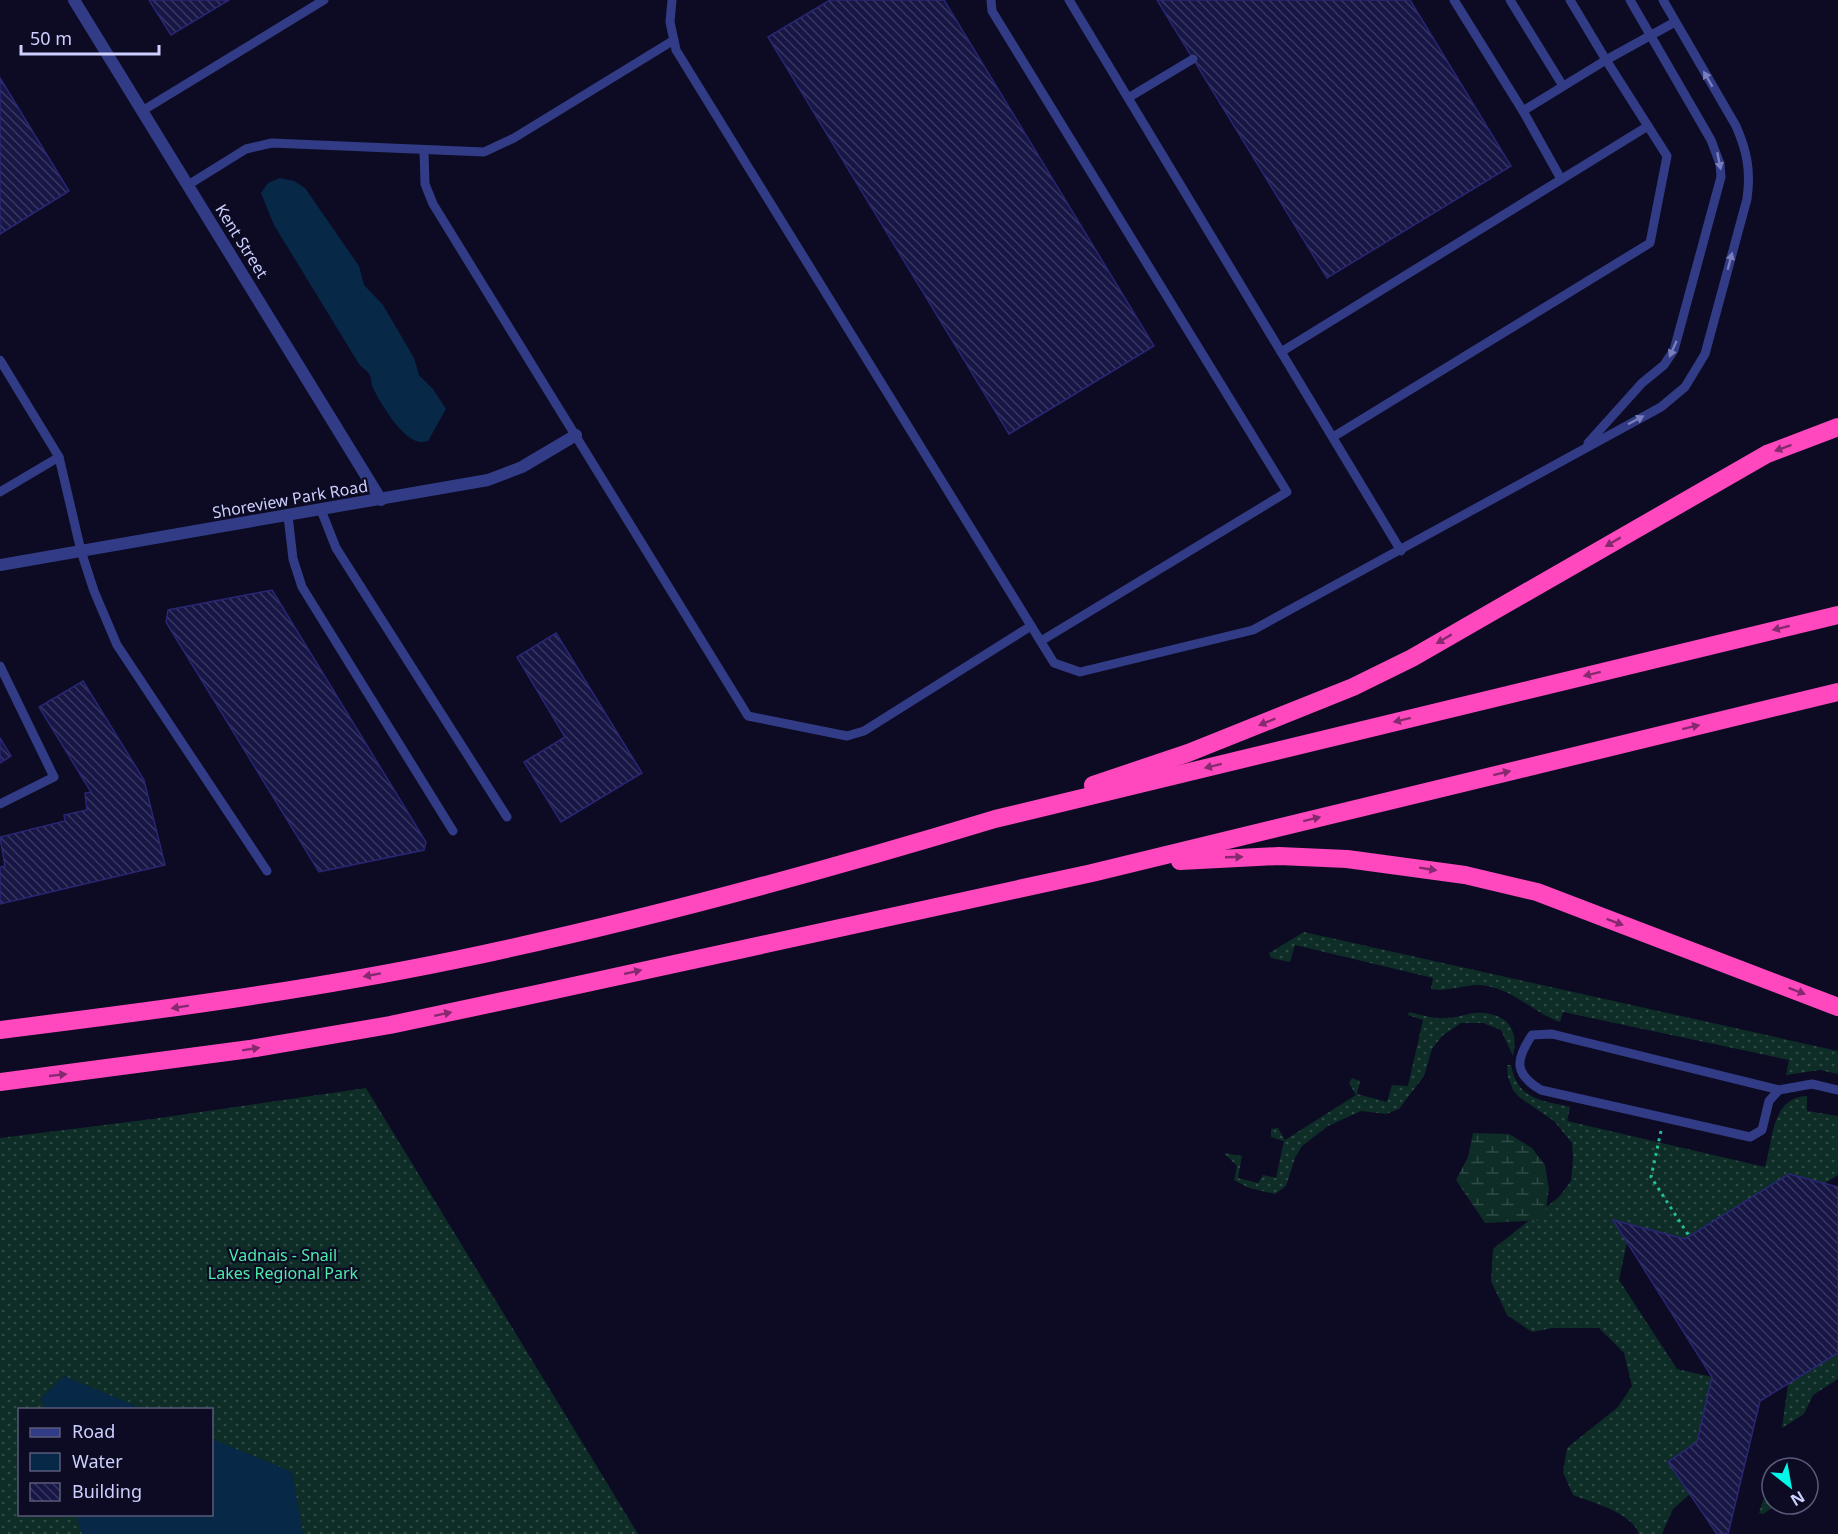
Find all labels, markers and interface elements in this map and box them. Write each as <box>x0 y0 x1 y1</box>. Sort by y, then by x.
scale bar <box>21 18 159 56</box>
text: 50 m <box>30 26 72 50</box>
one-way arrow <box>1703 71 1714 87</box>
one-way arrow <box>1715 152 1724 171</box>
street label: Kent Street <box>211 200 274 282</box>
one-way arrow <box>1726 252 1735 270</box>
one-way arrow <box>1668 340 1678 358</box>
one-way arrow <box>1627 415 1644 425</box>
one-way arrow <box>1774 443 1792 453</box>
street label: Shoreview Park Road <box>211 474 369 524</box>
one-way arrow <box>1605 536 1621 547</box>
one-way arrow <box>1772 624 1790 634</box>
one-way arrow <box>1435 634 1452 644</box>
one-way arrow <box>1582 670 1601 680</box>
one-way arrow <box>1393 716 1411 726</box>
one-way arrow <box>1258 717 1276 727</box>
one-way arrow <box>1682 722 1701 732</box>
one-way arrow <box>1203 761 1222 771</box>
one-way arrow <box>1493 768 1511 778</box>
one-way arrow <box>1303 814 1322 824</box>
one-way arrow <box>1224 852 1243 861</box>
one-way arrow <box>1419 864 1438 873</box>
one-way arrow <box>1606 917 1624 927</box>
one-way arrow <box>624 966 643 976</box>
one-way arrow <box>363 971 382 980</box>
one-way arrow <box>1789 986 1807 996</box>
one-way arrow <box>170 1003 189 1012</box>
one-way arrow <box>434 1009 453 1018</box>
one-way arrow <box>242 1044 261 1053</box>
one-way arrow <box>49 1070 68 1080</box>
park label: Vadnais - Snail Lakes Regional Park <box>208 1244 359 1284</box>
legend <box>18 1408 213 1516</box>
text: Road <box>72 1419 115 1443</box>
text: Water <box>72 1449 123 1473</box>
north arrow <box>1760 1456 1820 1516</box>
text: Building <box>72 1479 142 1503</box>
text: N <box>1786 1486 1809 1512</box>

